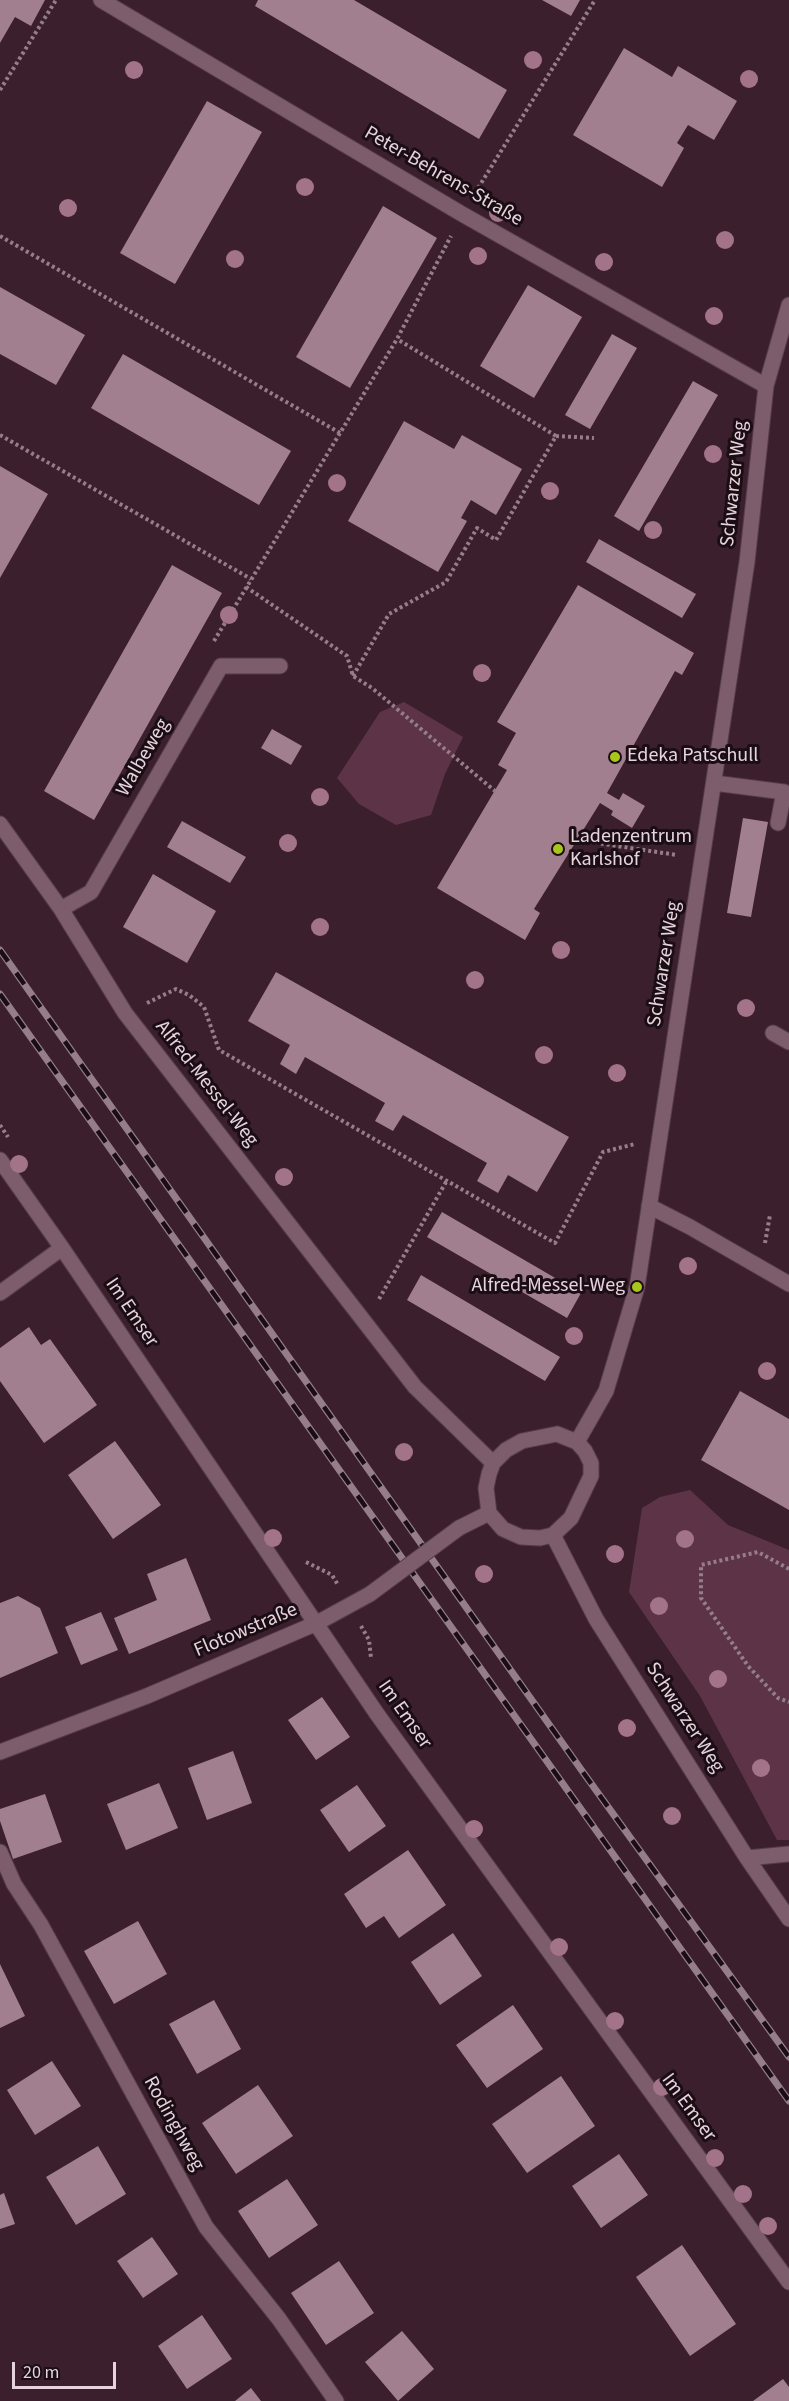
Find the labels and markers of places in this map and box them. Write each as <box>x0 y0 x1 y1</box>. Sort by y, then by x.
place label: Edeka Patschull <box>627 745 758 769</box>
marker: Edeka Patschull <box>608 750 622 764</box>
place label: Ladenzentrum Karlshof <box>570 826 692 873</box>
marker: Ladenzentrum Karlshof <box>551 842 565 856</box>
place label: Alfred-Messel-Weg <box>471 1275 625 1299</box>
marker: Alfred-Messel-Weg <box>630 1280 644 1294</box>

